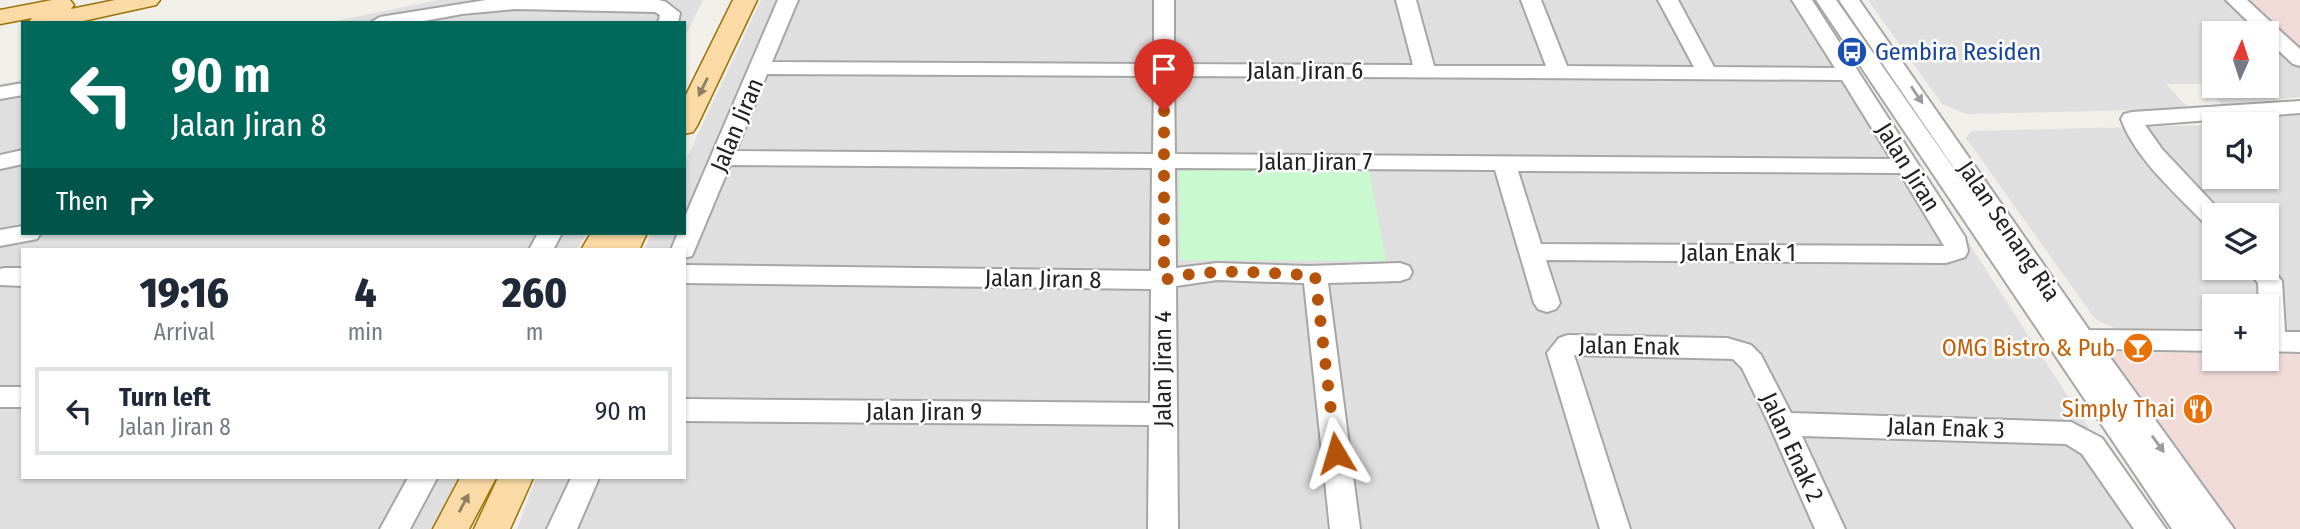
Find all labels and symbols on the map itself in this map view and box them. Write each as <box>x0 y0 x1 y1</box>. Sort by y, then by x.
north arrow <box>2202 21 2278 98</box>
bus stop icon: Gembira Residen <box>1835 35 1869 69</box>
place label: Gembira Residen <box>1875 38 2041 66</box>
pin <box>1134 39 1194 111</box>
street label: Jalan Jiran 6 <box>1247 57 1363 85</box>
street label: Jalan Jiran <box>705 74 769 176</box>
one-way arrow <box>697 77 708 97</box>
one-way arrow <box>1910 86 1924 104</box>
street label: Jalan Jiran <box>1870 118 1946 216</box>
street label: Jalan Jiran 7 <box>1258 148 1372 176</box>
street label: Jalan Senang Ria <box>1952 156 2066 306</box>
street label: Jalan Enak 1 <box>1680 239 1796 267</box>
street label: Jalan Jiran 8 <box>984 264 1102 294</box>
street label: Jalan Jiran 4 <box>1149 311 1177 427</box>
street label: Jalan Enak <box>1578 331 1681 361</box>
bar icon: OMG Bistro & Pub <box>2121 331 2155 365</box>
place label: OMG Bistro & Pub <box>1942 334 2115 362</box>
street label: Jalan Enak 2 <box>1755 388 1829 506</box>
restaurant icon: Simply Thai <box>2181 392 2215 426</box>
place label: Simply Thai <box>2062 395 2175 423</box>
street label: Jalan Jiran 9 <box>866 398 982 426</box>
street label: Jalan Enak 3 <box>1887 412 2005 444</box>
position arrow <box>1299 416 1373 490</box>
one-way arrow <box>2150 435 2164 453</box>
one-way arrow <box>458 493 470 513</box>

